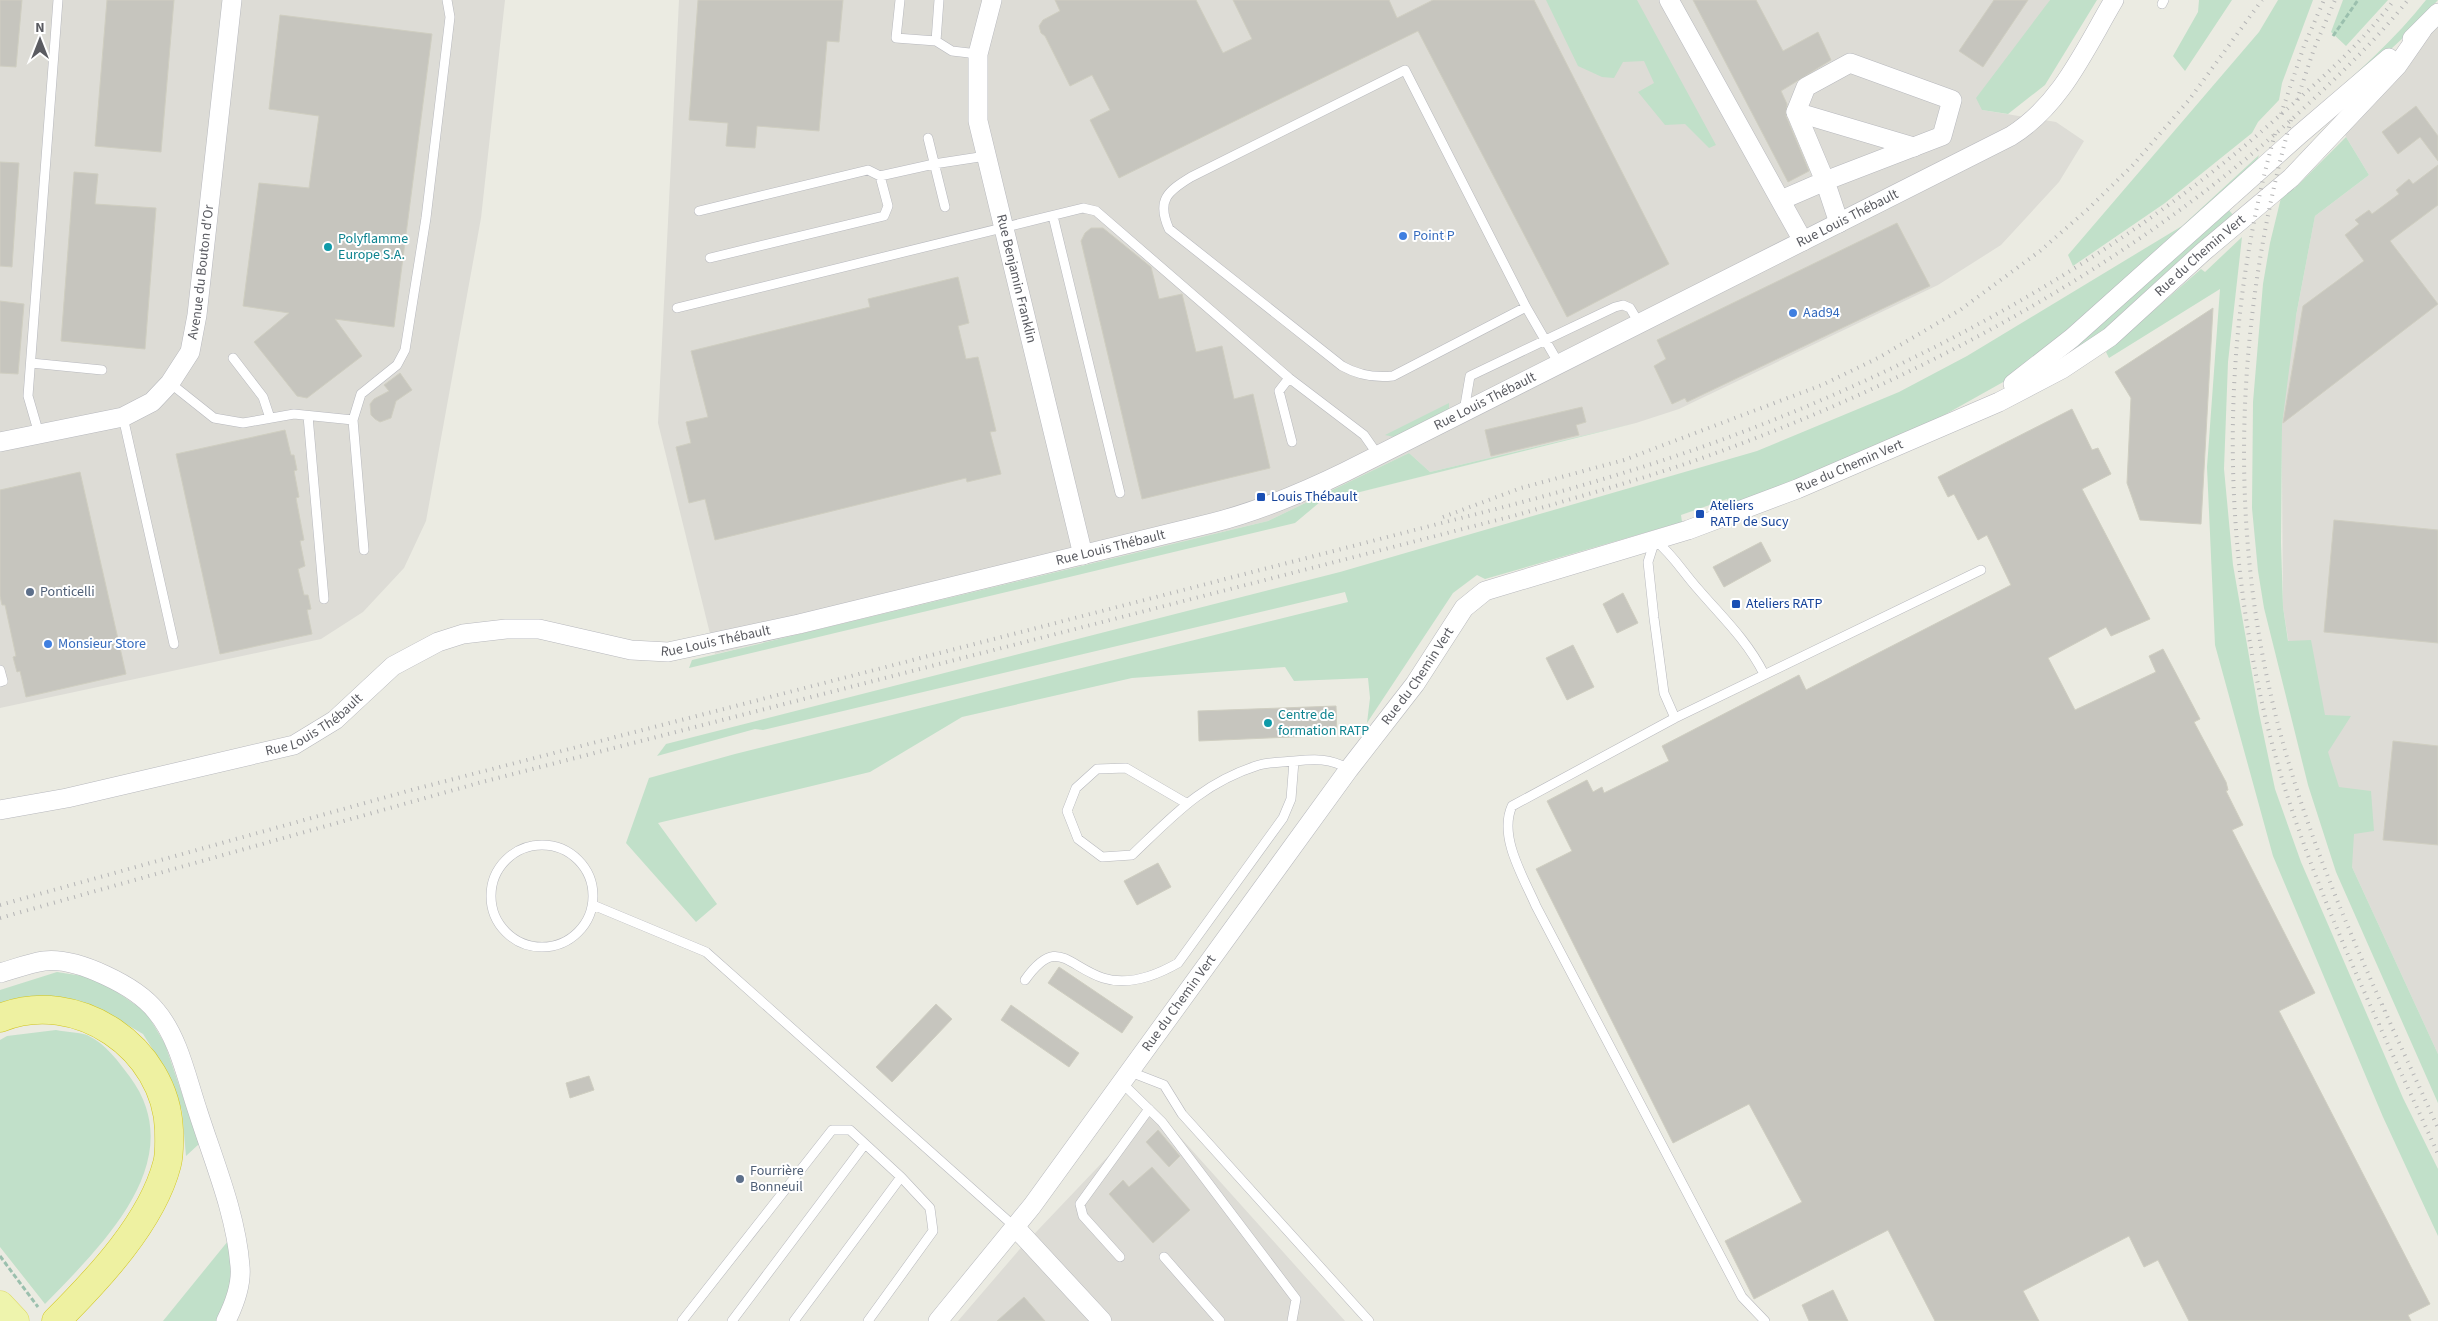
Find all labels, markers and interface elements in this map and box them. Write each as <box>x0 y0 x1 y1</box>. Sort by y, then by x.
north arrow <box>15 15 65 65</box>
text: N <box>35 18 45 38</box>
street label: Rue Louis Thébault <box>1793 184 1902 253</box>
street label: Avenue du Bouton d'Or <box>183 203 219 341</box>
street label: Rue du Chemin Vert <box>2150 210 2250 301</box>
street label: Rue Benjamin Franklin <box>991 212 1041 345</box>
place label: Point P <box>1413 226 1455 246</box>
place label: Polyflamme Europe S.A. <box>338 229 408 265</box>
marker: Point P <box>1397 230 1409 242</box>
marker: Polyflamme Europe S.A. <box>322 241 334 253</box>
place label: Aad94 <box>1803 303 1840 323</box>
marker: Aad94 <box>1787 307 1799 319</box>
street label: Rue Louis Thébault <box>1430 367 1540 436</box>
street label: Rue du Chemin Vert <box>1793 434 1907 498</box>
place label: Louis Thébault <box>1271 487 1358 507</box>
marker: Louis Thébault <box>1255 491 1267 503</box>
place label: Ateliers RATP de Sucy <box>1710 496 1789 532</box>
marker: Ateliers RATP de Sucy <box>1694 508 1706 520</box>
street label: Rue Louis Thébault <box>1054 525 1168 571</box>
place label: Ponticelli <box>40 582 95 602</box>
marker: Ponticelli <box>24 586 36 598</box>
place label: Ateliers RATP <box>1746 594 1823 614</box>
marker: Ateliers RATP <box>1730 598 1742 610</box>
street label: Rue Louis Thébault <box>660 620 773 662</box>
street label: Rue du Chemin Vert <box>1377 623 1459 729</box>
place label: Monsieur Store <box>58 634 146 654</box>
marker: Monsieur Store <box>42 638 54 650</box>
street label: Rue Louis Thébault <box>263 689 367 761</box>
place label: Centre de formation RATP <box>1278 705 1369 741</box>
marker: Centre de formation RATP <box>1262 717 1274 729</box>
street label: Rue du Chemin Vert <box>1137 951 1221 1056</box>
place label: Fourrière Bonneuil <box>750 1161 804 1197</box>
marker: Fourrière Bonneuil <box>734 1173 746 1185</box>

